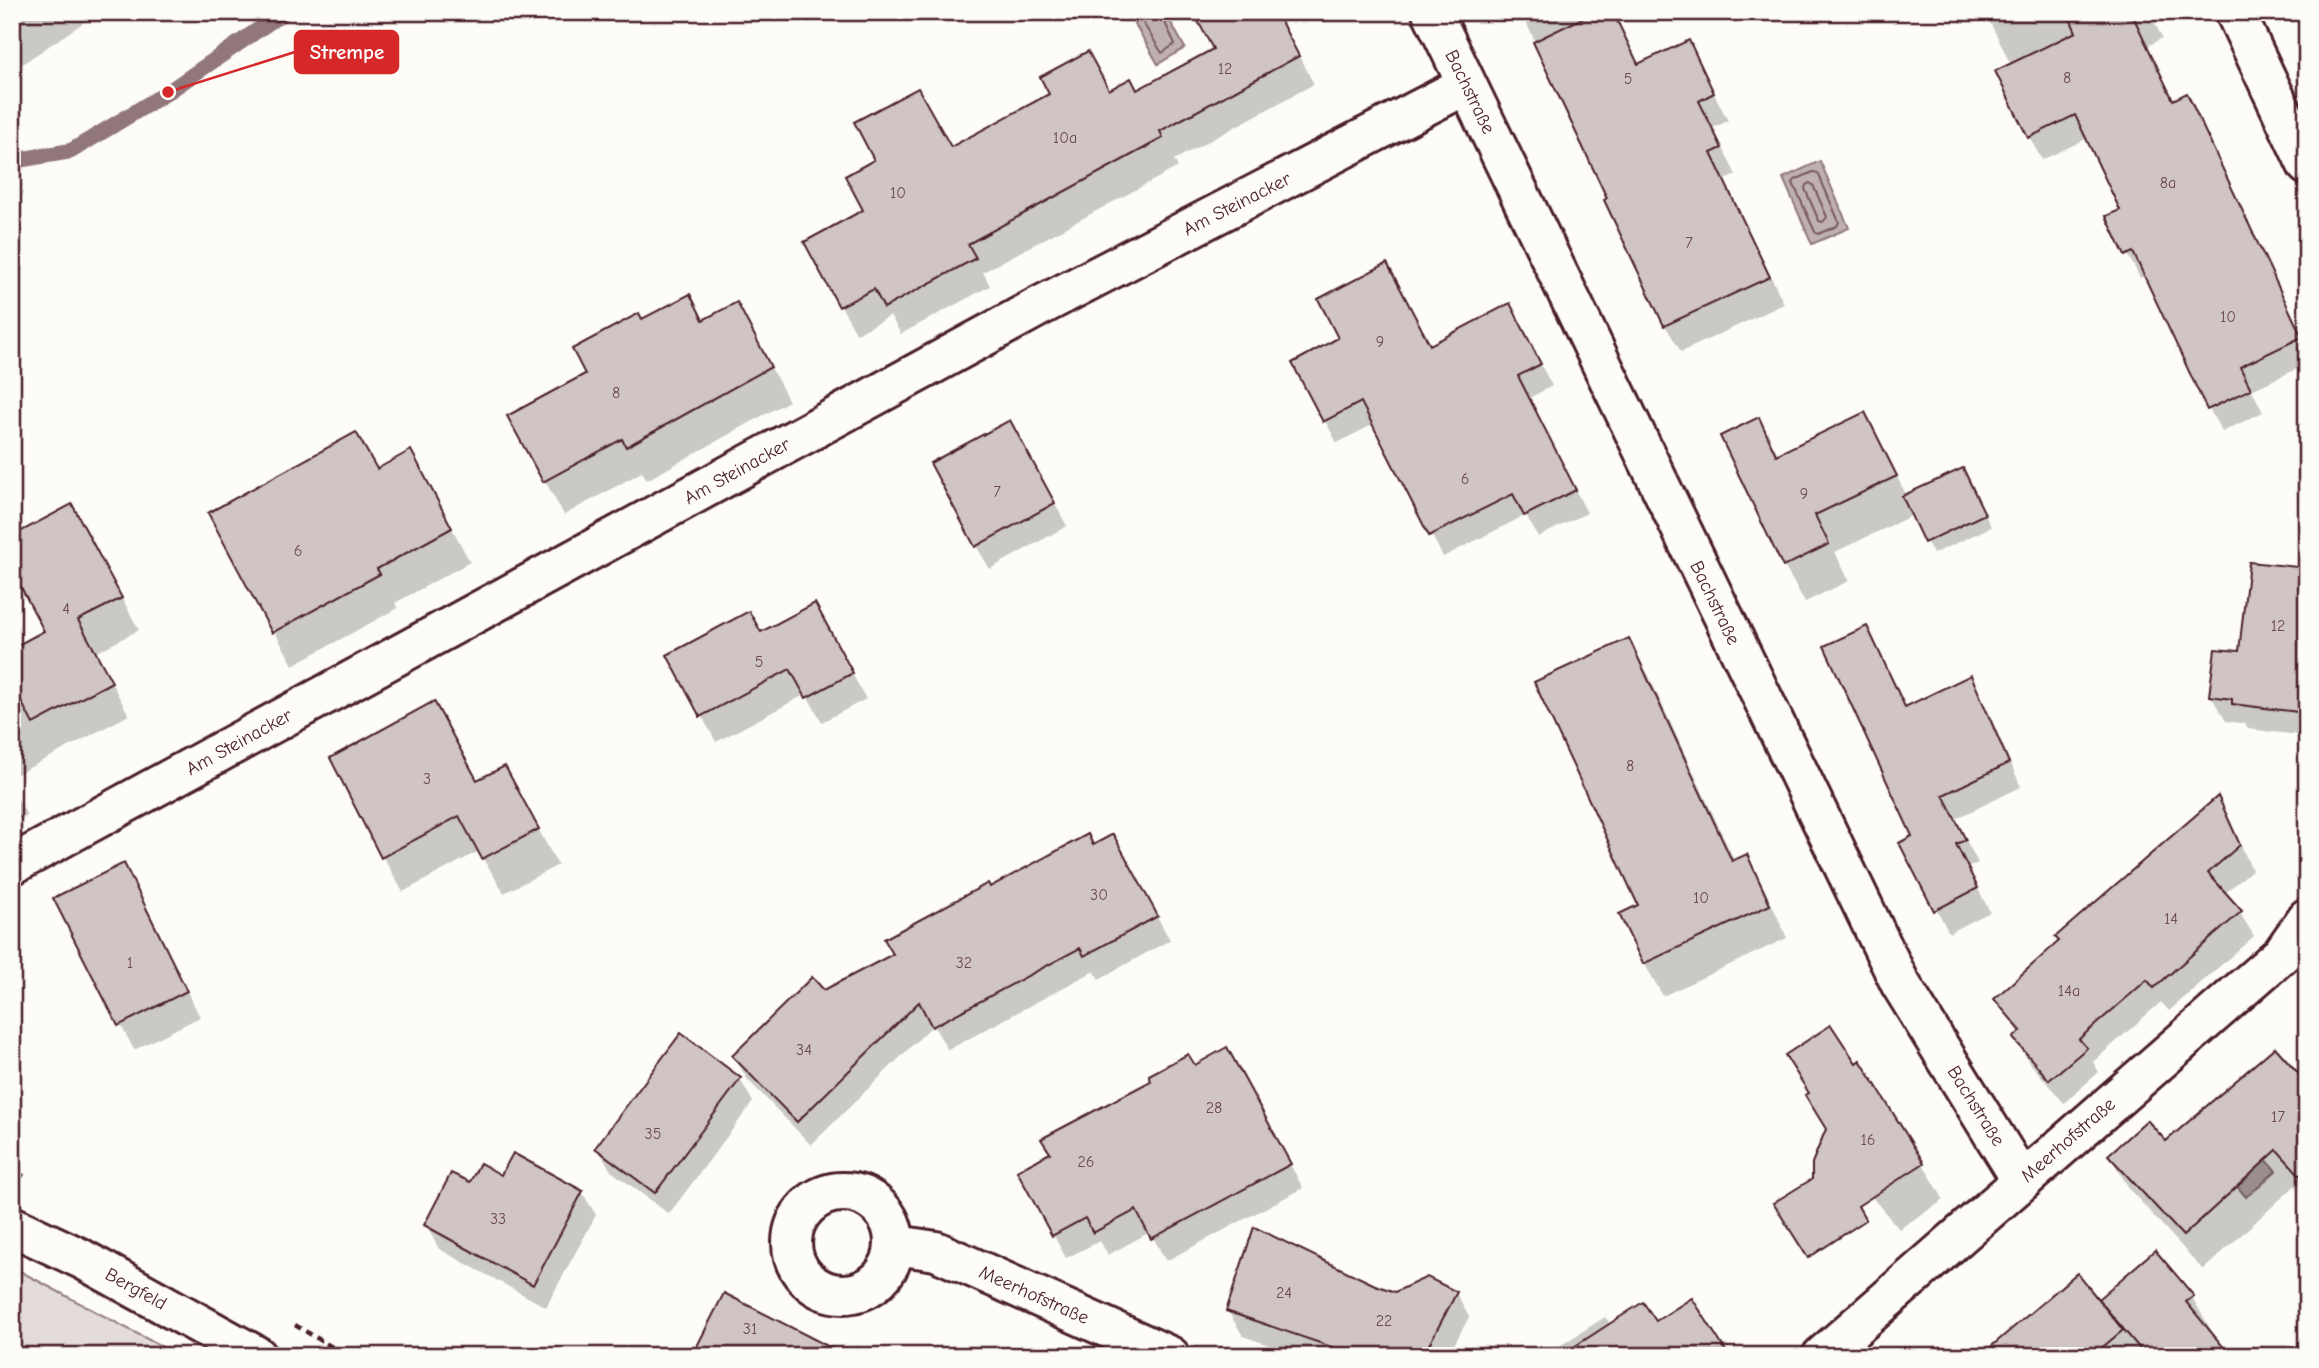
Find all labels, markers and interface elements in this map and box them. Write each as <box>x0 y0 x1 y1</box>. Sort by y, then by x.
callout: Strempe <box>295 31 398 73</box>
text: Strempe <box>310 40 384 64</box>
street label: Bachstraße <box>1440 46 1500 138</box>
house number: 12 <box>1218 60 1232 78</box>
house number: 8 <box>2063 69 2071 87</box>
house number: 5 <box>1624 70 1632 88</box>
house number: 10a <box>1053 129 1077 147</box>
street label: Am Steinacker <box>1180 167 1295 241</box>
house number: 8a <box>2160 174 2176 192</box>
house number: 10 <box>890 184 906 202</box>
house number: 7 <box>1685 234 1693 252</box>
house number: 10 <box>2220 308 2236 326</box>
house number: 9 <box>1376 333 1384 351</box>
house number: 8 <box>612 384 620 402</box>
street label: Am Steinacker <box>680 433 794 509</box>
house number: 6 <box>1461 470 1469 488</box>
house number: 7 <box>993 483 1001 501</box>
house number: 9 <box>1800 485 1808 503</box>
house number: 6 <box>294 542 302 560</box>
street label: Bachstraße <box>1685 557 1745 649</box>
house number: 4 <box>62 600 70 618</box>
house number: 12 <box>2271 617 2285 635</box>
house number: 5 <box>755 653 763 671</box>
street label: Am Steinacker <box>182 704 296 780</box>
house number: 8 <box>1626 757 1634 775</box>
house number: 3 <box>423 770 431 788</box>
house number: 30 <box>1090 886 1108 904</box>
house number: 10 <box>1693 889 1709 907</box>
house number: 14 <box>2164 910 2178 928</box>
house number: 1 <box>127 954 133 972</box>
house number: 32 <box>956 954 972 972</box>
house number: 14a <box>2058 982 2080 1000</box>
house number: 34 <box>796 1041 812 1059</box>
street label: Bachstraße <box>1943 1062 2009 1150</box>
street label: Meerhofstraße <box>2016 1093 2120 1187</box>
house number: 28 <box>1206 1099 1222 1117</box>
house number: 17 <box>2271 1108 2285 1126</box>
house number: 35 <box>645 1125 661 1143</box>
house number: 16 <box>1860 1131 1876 1149</box>
house number: 26 <box>1077 1153 1095 1171</box>
house number: 33 <box>490 1210 506 1228</box>
street label: Meerhofstraße <box>976 1261 1092 1329</box>
street label: Bergfeld <box>101 1263 171 1315</box>
house number: 24 <box>1276 1284 1292 1302</box>
house number: 22 <box>1376 1312 1392 1330</box>
house number: 31 <box>743 1320 757 1338</box>

